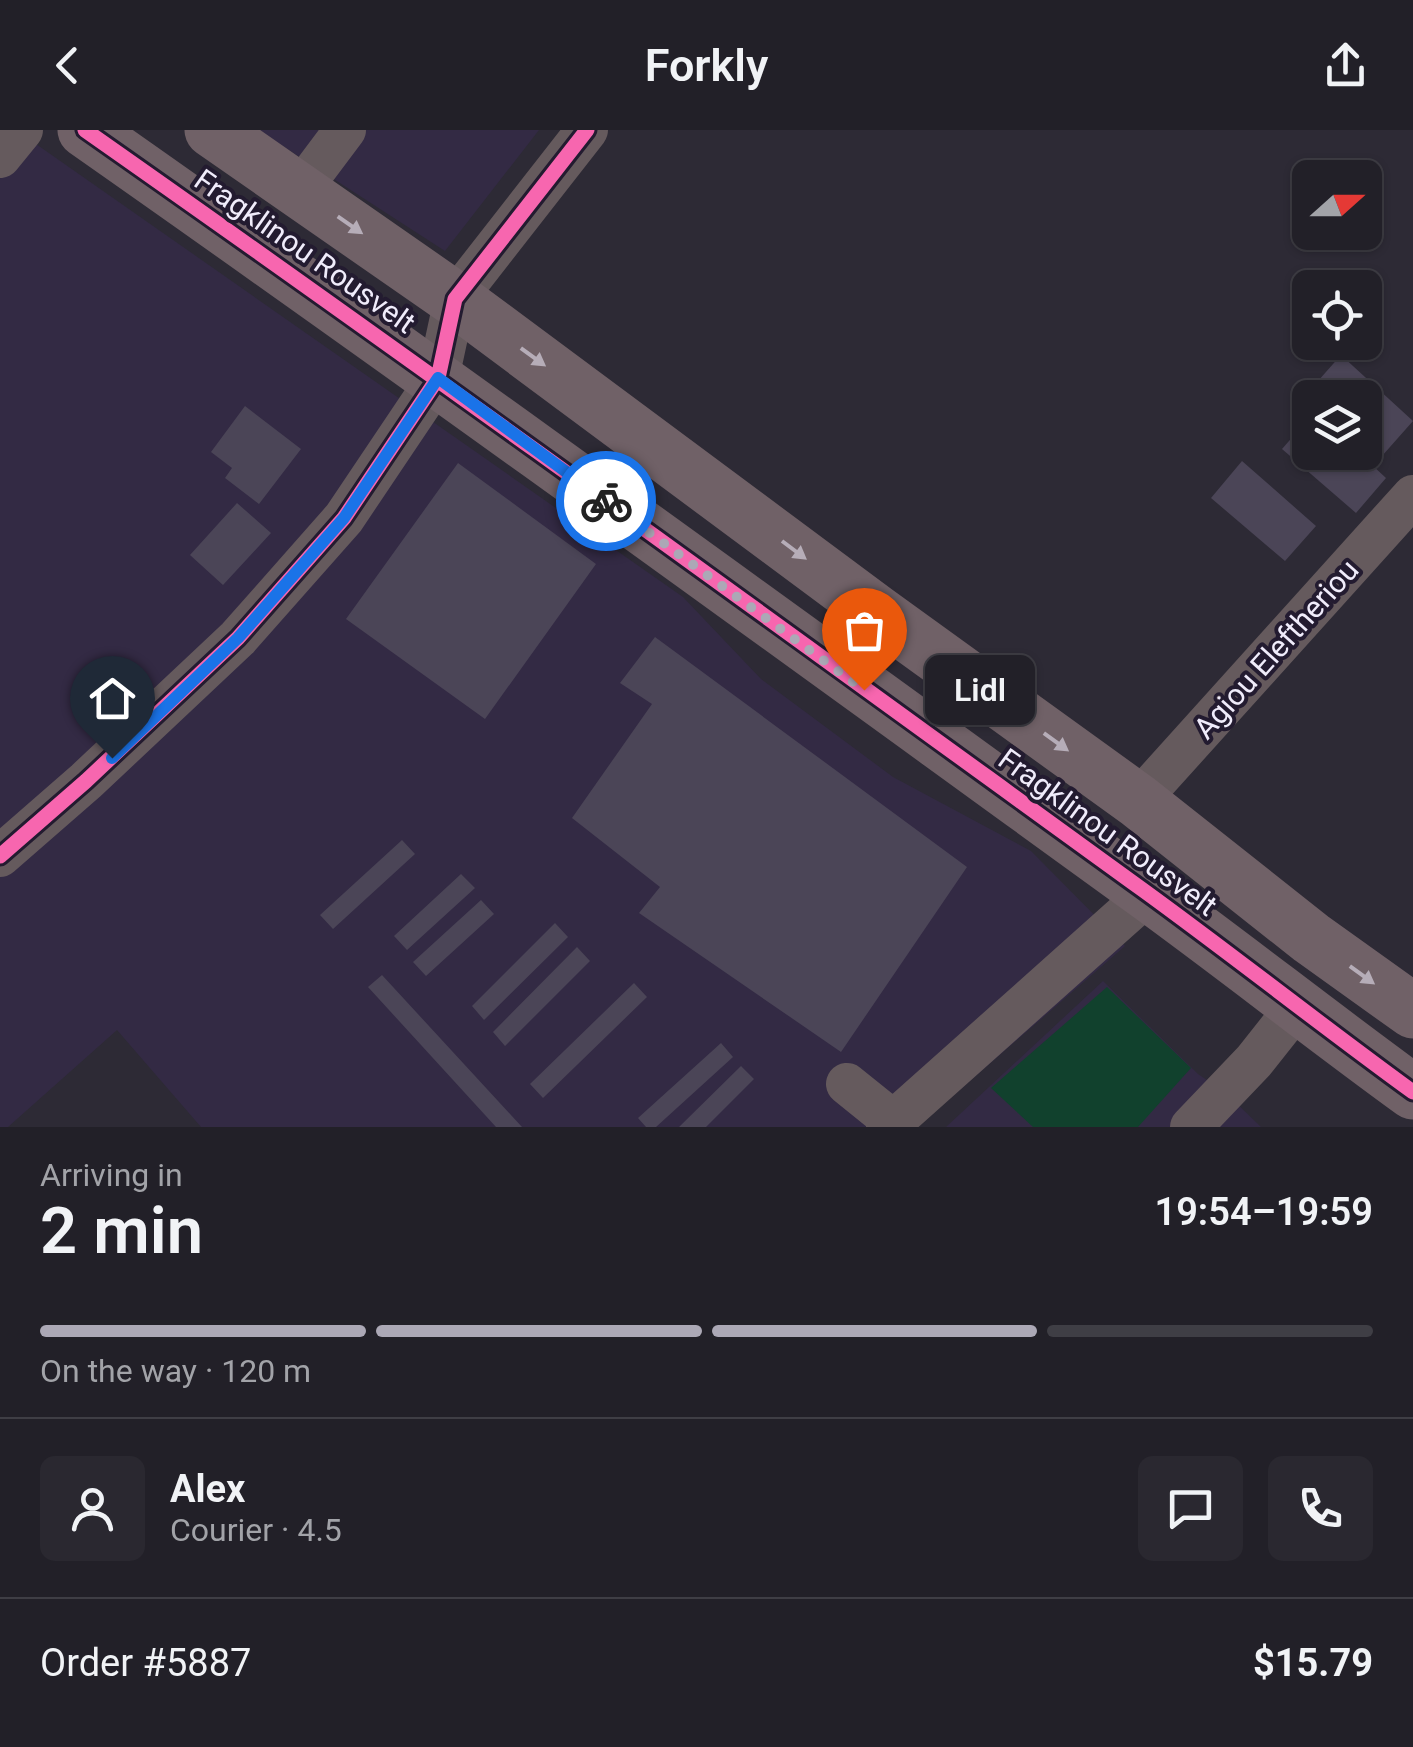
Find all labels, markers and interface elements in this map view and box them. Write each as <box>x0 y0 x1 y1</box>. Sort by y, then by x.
icon: back <box>40 38 95 93</box>
icon: share <box>1318 38 1373 93</box>
text: Forkly <box>645 39 768 92</box>
north arrow <box>1292 160 1382 250</box>
map controls <box>1292 160 1382 470</box>
street label: Fragklinou Rousvelt <box>188 162 422 340</box>
one-way arrow <box>336 215 363 234</box>
button: locate <box>1292 270 1382 360</box>
one-way arrow <box>520 346 546 366</box>
button: layers <box>1292 380 1382 470</box>
courier <box>556 451 656 551</box>
icon: bike <box>579 474 634 529</box>
one-way arrow <box>781 540 807 560</box>
street label: Agiou Eleftheriou <box>1186 552 1366 746</box>
pin <box>822 588 907 691</box>
icon: bag <box>837 603 892 658</box>
callout: Lidl <box>924 655 1034 725</box>
pin <box>70 656 155 759</box>
icon: home <box>85 671 140 726</box>
text: Lidl <box>954 671 1006 709</box>
one-way arrow <box>1043 732 1070 751</box>
street label: Fragklinou Rousvelt <box>992 741 1224 923</box>
one-way arrow <box>1349 964 1375 984</box>
text: Arriving in <box>40 1156 183 1194</box>
text: 19:54–19:59 <box>1154 1190 1373 1234</box>
text: 2 min <box>40 1193 203 1269</box>
text: On the way · 120 m <box>40 1352 311 1390</box>
button: person <box>40 1456 145 1561</box>
button: chat <box>1138 1456 1243 1561</box>
button: phone <box>1268 1456 1373 1561</box>
text: Alex <box>170 1467 245 1511</box>
text: Courier · 4.5 <box>170 1511 342 1549</box>
text: Order #5887 <box>40 1641 251 1685</box>
text: $15.79 <box>1253 1641 1373 1685</box>

